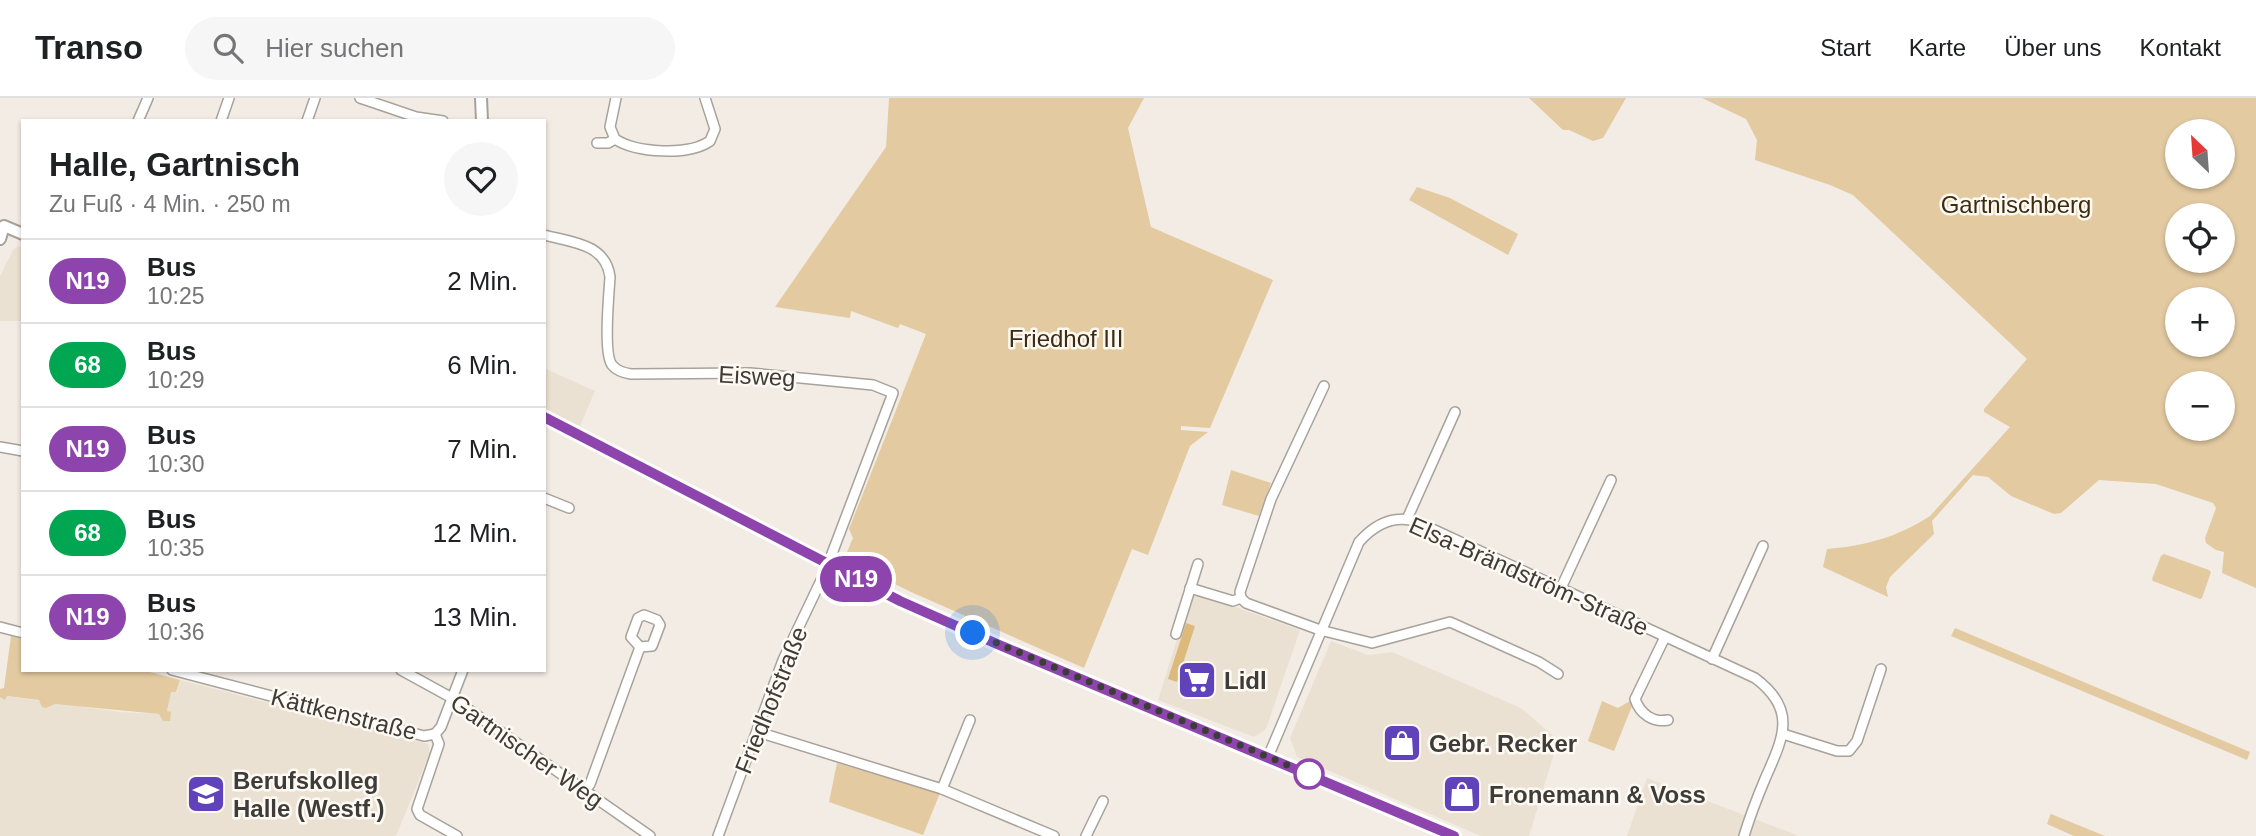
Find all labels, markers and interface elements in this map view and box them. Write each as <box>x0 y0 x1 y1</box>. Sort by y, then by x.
search box <box>185 17 675 80</box>
text: Transo <box>35 29 143 66</box>
icon: search <box>209 29 247 67</box>
text: Hier suchen <box>265 33 404 63</box>
text: Start <box>1820 34 1871 61</box>
text: Karte <box>1909 34 1966 61</box>
text: Über uns <box>2004 34 2102 61</box>
text: Kontakt <box>2140 34 2221 61</box>
north arrow <box>2165 119 2235 189</box>
map controls <box>2165 119 2235 441</box>
button: heart <box>444 142 518 216</box>
text: Halle, Gartnisch <box>49 146 300 183</box>
text: Zu Fuß · 4 Min. · 250 m <box>49 191 291 217</box>
park label: Gartnischberg <box>1941 191 2091 218</box>
button: locate <box>2165 203 2235 273</box>
text: Bus <box>147 252 196 282</box>
text: 2 Min. <box>447 266 518 296</box>
text: N19 <box>65 267 110 294</box>
text: 10:25 <box>147 283 205 309</box>
button: + <box>2165 287 2235 357</box>
park label: Friedhof III <box>1009 325 1123 352</box>
text: Bus <box>147 336 196 366</box>
text: 6 Min. <box>447 350 518 380</box>
text: 68 <box>74 351 101 378</box>
street label: Eisweg <box>718 360 796 392</box>
text: 10:29 <box>147 367 205 393</box>
button: − <box>2165 371 2235 441</box>
text: Bus <box>147 420 196 450</box>
text: 7 Min. <box>447 434 518 464</box>
text: N19 <box>65 435 110 462</box>
text: 10:30 <box>147 451 205 477</box>
text: Bus <box>147 504 196 534</box>
street label: Elsa-Brändström-Straße <box>1405 511 1653 641</box>
text: 12 Min. <box>433 518 518 548</box>
text: 68 <box>74 519 101 546</box>
text: 10:35 <box>147 535 205 561</box>
line badge: N19 <box>816 556 896 602</box>
text: N19 <box>834 565 878 592</box>
text: Bus <box>147 588 196 618</box>
text: 13 Min. <box>433 602 518 632</box>
text: N19 <box>65 603 110 630</box>
your location <box>955 615 990 650</box>
text: 10:36 <box>147 619 205 645</box>
street label: Friedhofstraße <box>729 623 813 777</box>
supermarket icon: Lidl <box>1176 659 1218 701</box>
place label: Lidl <box>1224 667 1267 694</box>
street label: Kättkenstraße <box>268 683 420 745</box>
street label: Gartnischer Weg <box>446 688 608 814</box>
shop icon: Gebr. Recker <box>1381 722 1423 764</box>
place label: Gebr. Recker <box>1429 730 1577 757</box>
unlabelled marker <box>1294 759 1324 789</box>
place label: Berufskolleg Halle (Westf.) <box>233 767 385 822</box>
school or university icon: Berufskolleg Halle (Westf.) <box>185 773 227 815</box>
shop icon: Fronemann & Voss <box>1441 773 1483 815</box>
place label: Fronemann & Voss <box>1489 781 1706 808</box>

